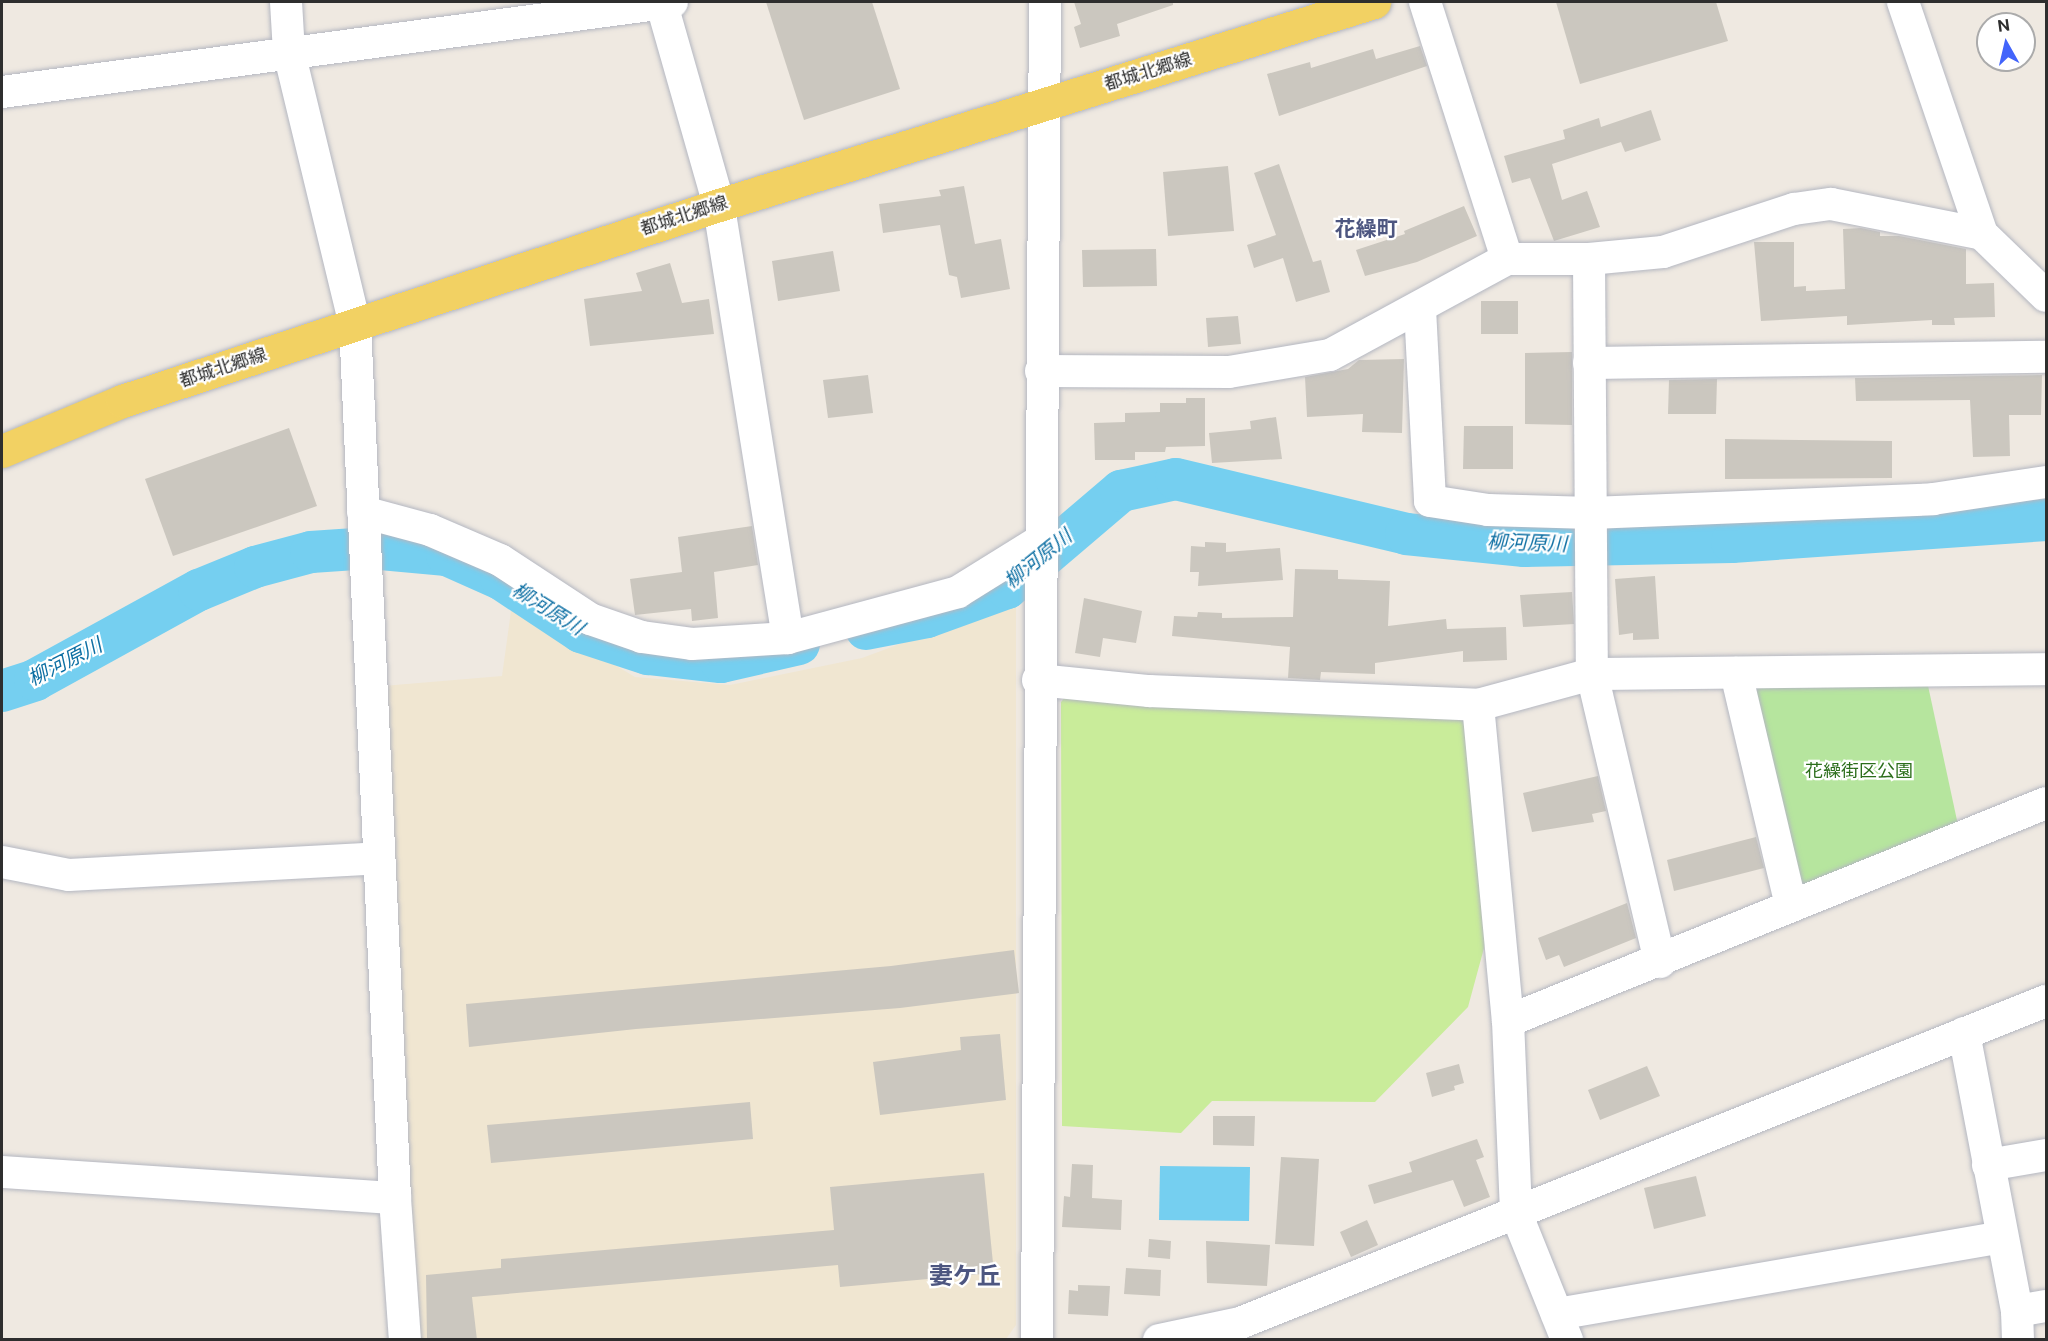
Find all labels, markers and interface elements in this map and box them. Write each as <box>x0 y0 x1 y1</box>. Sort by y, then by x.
north arrow <box>1976 12 2036 72</box>
text: N <box>1996 15 2011 36</box>
street label: 都城北郷線 <box>1102 49 1194 95</box>
street label: 都城北郷線 <box>638 192 730 240</box>
district label: 花繰町 <box>1335 216 1397 242</box>
street label: 都城北郷線 <box>177 344 269 392</box>
water label: 柳河原川 <box>999 525 1077 593</box>
water label: 柳河原川 <box>1487 530 1567 556</box>
water label: 柳河原川 <box>508 578 588 640</box>
water label: 柳河原川 <box>24 633 106 691</box>
park label: 花繰街区公園 <box>1805 760 1913 782</box>
district label: 妻ケ丘 <box>929 1262 1001 1290</box>

